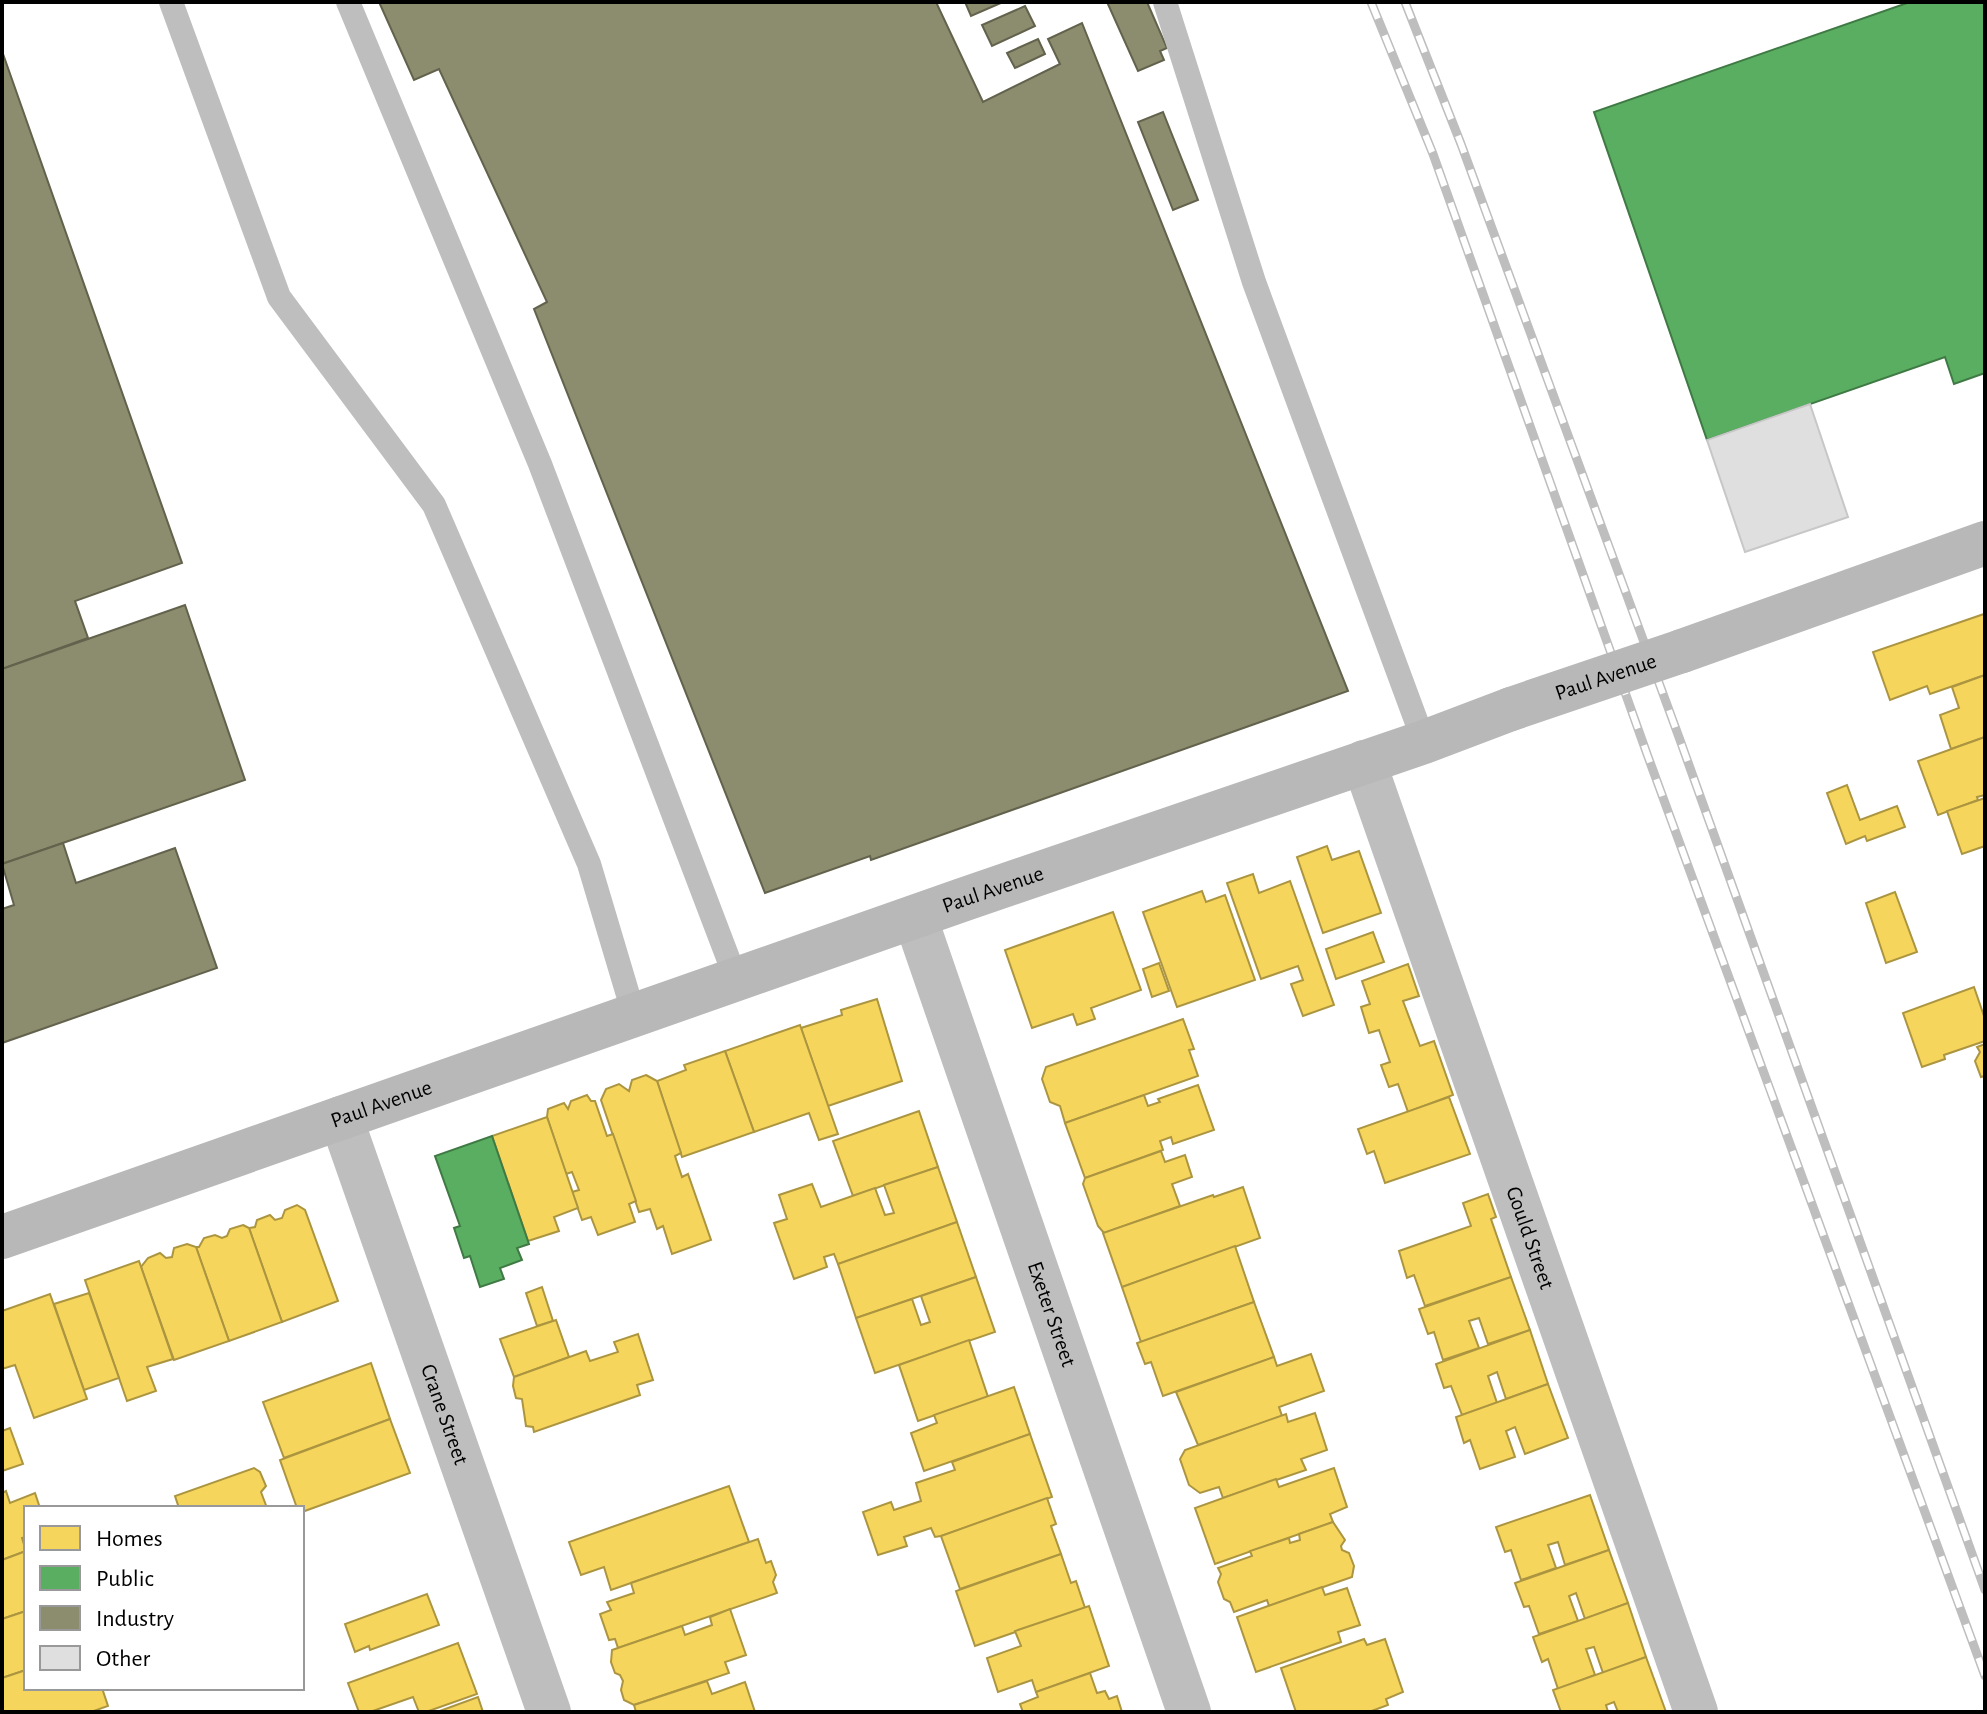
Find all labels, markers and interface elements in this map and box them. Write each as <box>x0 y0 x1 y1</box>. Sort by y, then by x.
street label: Paul Avenue <box>1552 650 1659 704</box>
street label: Paul Avenue <box>939 862 1046 917</box>
street label: Paul Avenue <box>328 1076 435 1132</box>
street label: Gould Street <box>1502 1184 1558 1292</box>
street label: Exeter Street <box>1024 1259 1080 1369</box>
street label: Crane Street <box>417 1361 472 1467</box>
legend <box>24 1506 304 1690</box>
text: Homes <box>96 1527 163 1551</box>
text: Public <box>96 1567 154 1591</box>
text: Industry <box>96 1607 174 1631</box>
text: Other <box>96 1647 150 1671</box>

